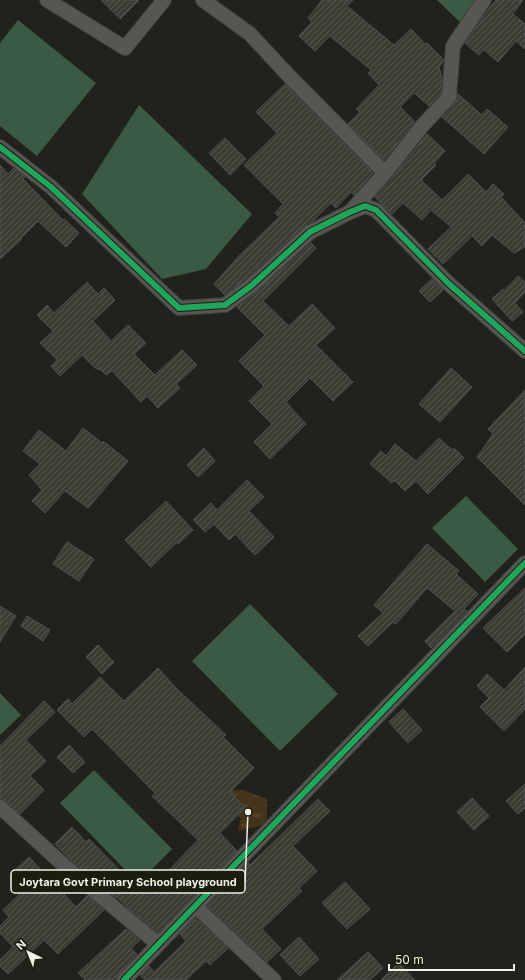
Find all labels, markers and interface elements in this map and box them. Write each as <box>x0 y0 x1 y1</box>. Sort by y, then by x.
callout: Joytara Govt Primary School playground <box>11 870 245 893</box>
text: Joytara Govt Primary School playground <box>19 875 237 889</box>
north arrow <box>8 932 48 972</box>
text: N <box>13 937 29 953</box>
scale bar <box>389 946 514 972</box>
text: 50 m <box>395 952 424 967</box>

